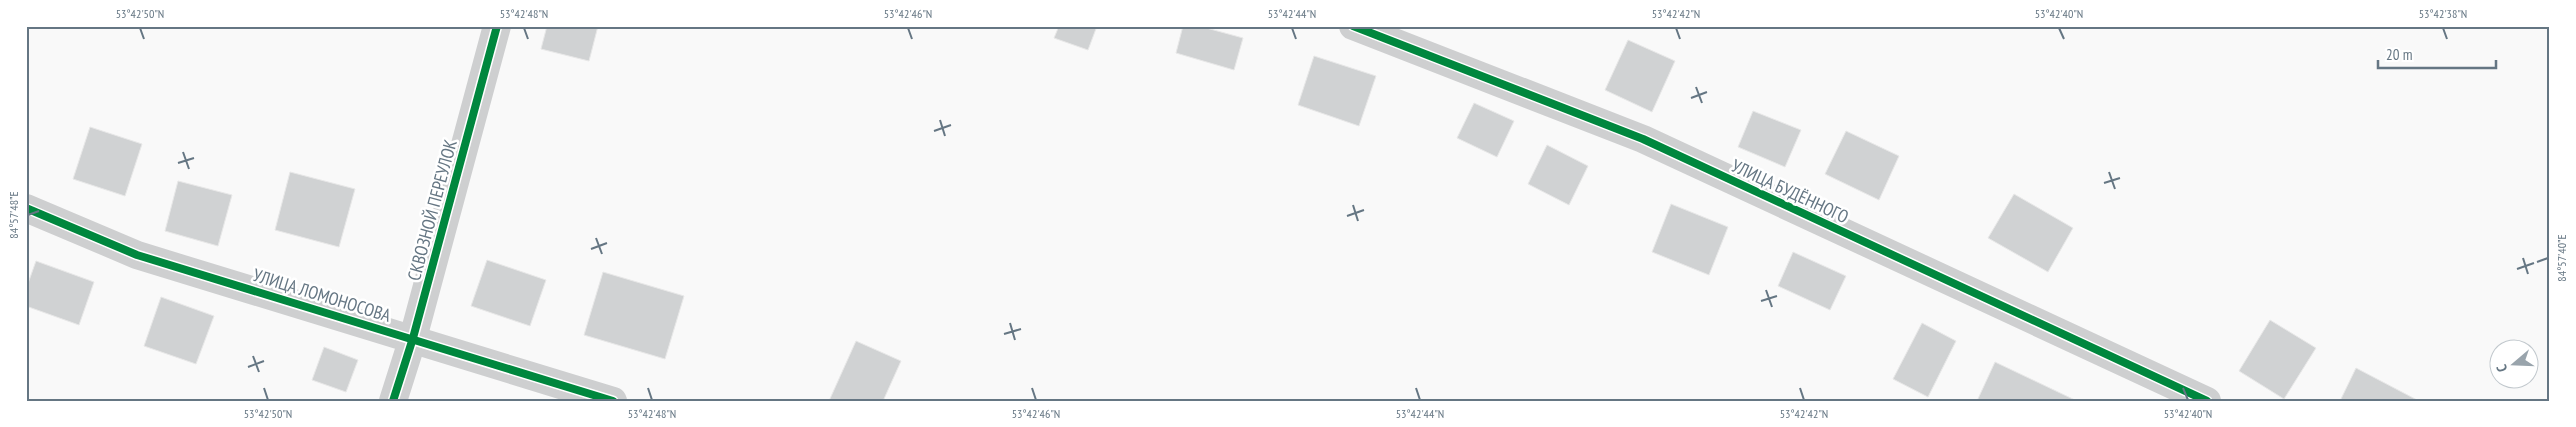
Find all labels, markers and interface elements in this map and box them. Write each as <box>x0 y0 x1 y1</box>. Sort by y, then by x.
text: 53°42'50"N <box>116 6 164 21</box>
text: 53°42'48"N <box>500 6 548 21</box>
text: 53°42'46"N <box>884 6 932 21</box>
text: 53°42'44"N <box>1268 6 1316 21</box>
text: 53°42'42"N <box>1652 6 1700 21</box>
text: 53°42'40"N <box>2035 6 2083 21</box>
text: 53°42'38"N <box>2419 6 2467 21</box>
scale bar <box>2378 38 2496 70</box>
text: 20 m <box>2386 45 2412 64</box>
street label: СКВОЗНОЙ ПЕРЕУЛОК <box>402 137 462 283</box>
street label: УЛИЦА БУДЁННОГО <box>1728 154 1852 228</box>
text: 84°57'48"E <box>6 191 21 239</box>
text: 84°57'40"E <box>2554 234 2569 282</box>
street label: УЛИЦА ЛОМОНОСОВА <box>250 263 394 327</box>
north arrow <box>2488 340 2538 390</box>
text: С <box>2492 362 2511 374</box>
text: 53°42'50"N <box>244 406 292 421</box>
text: 53°42'48"N <box>628 406 676 421</box>
text: 53°42'46"N <box>1012 406 1060 421</box>
text: 53°42'44"N <box>1396 406 1444 421</box>
text: 53°42'42"N <box>1780 406 1828 421</box>
text: 53°42'40"N <box>2164 406 2212 421</box>

